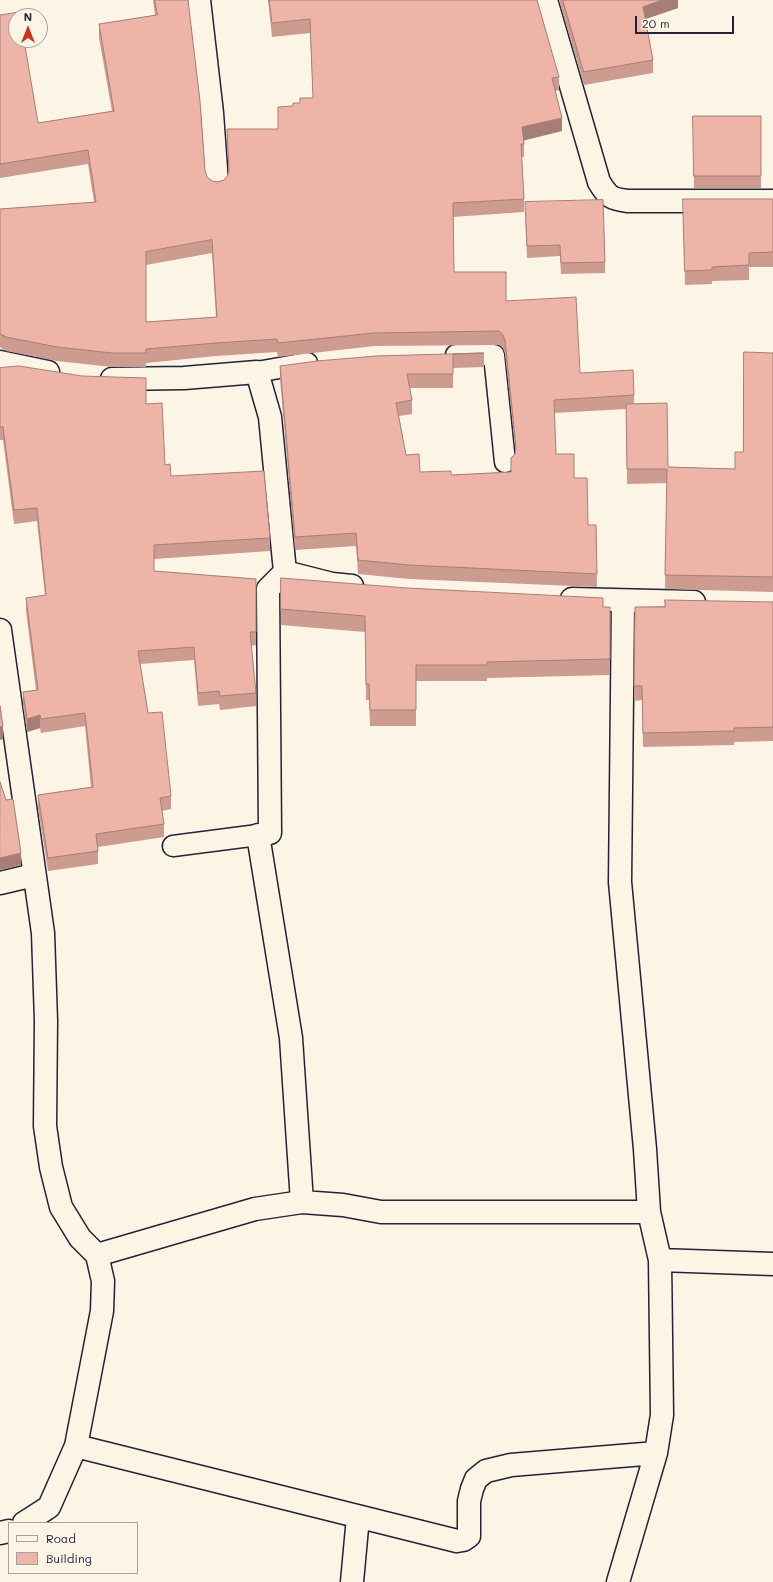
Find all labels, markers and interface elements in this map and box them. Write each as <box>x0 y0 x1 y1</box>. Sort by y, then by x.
north arrow <box>8 8 48 48</box>
scale bar <box>637 8 736 34</box>
text: N <box>24 9 32 24</box>
text: 20 m <box>642 15 670 31</box>
legend <box>8 1522 138 1574</box>
text: Road <box>46 1530 76 1546</box>
text: Building <box>46 1550 92 1566</box>

